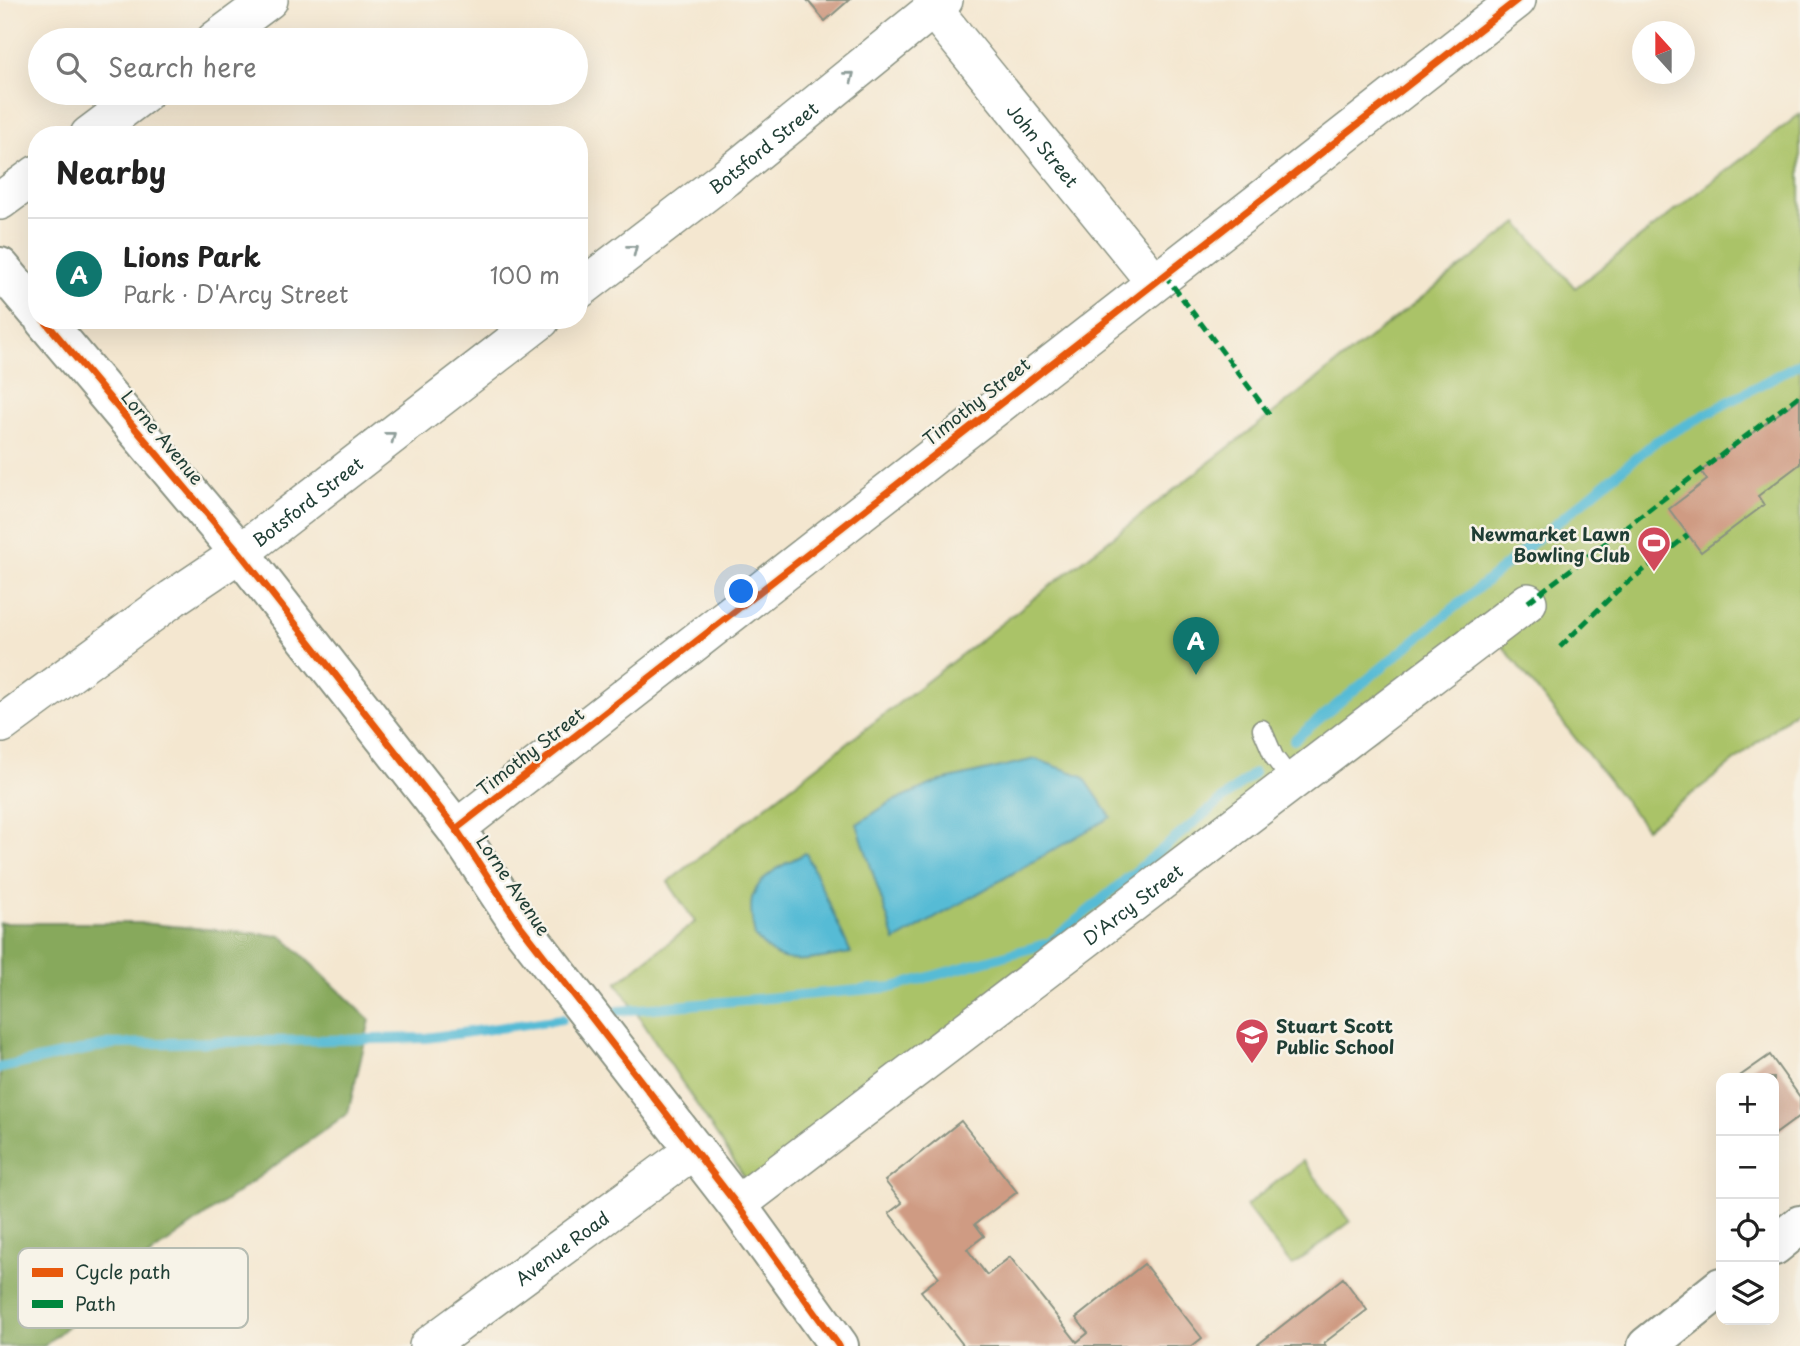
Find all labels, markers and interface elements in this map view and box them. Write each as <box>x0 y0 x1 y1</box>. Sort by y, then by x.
north arrow <box>1632 21 1695 84</box>
search box <box>28 28 588 105</box>
text: Search here <box>108 47 257 86</box>
icon: search <box>52 48 90 86</box>
one-way arrow <box>842 72 854 85</box>
street label: Botsford Street <box>703 95 823 200</box>
street label: John Street <box>1001 97 1086 193</box>
text: Nearby <box>56 149 166 194</box>
text: Lions Park <box>123 237 261 276</box>
one-way arrow <box>626 244 638 257</box>
text: A <box>70 257 88 292</box>
text: 100 m <box>490 257 560 292</box>
text: Park · D'Arcy Street <box>123 276 349 311</box>
street label: Timothy Street <box>916 350 1036 452</box>
street label: Lorne Avenue <box>115 384 211 490</box>
one-way arrow <box>383 432 395 445</box>
street label: Botsford Street <box>246 449 368 553</box>
place label: Newmarket Lawn Bowling Club <box>1471 520 1630 568</box>
sports icon: Newmarket Lawn Bowling Club <box>1635 524 1673 573</box>
your location <box>724 574 758 608</box>
pin: A <box>1173 617 1219 675</box>
street label: Timothy Street <box>470 700 590 802</box>
street label: Lorne Avenue <box>470 829 558 941</box>
street label: D'Arcy Street <box>1077 857 1188 951</box>
place label: Stuart Scott Public School <box>1276 1012 1394 1060</box>
school or university icon: Stuart Scott Public School <box>1233 1016 1271 1065</box>
map controls <box>1716 1073 1779 1325</box>
button: + <box>1716 1073 1779 1136</box>
button: − <box>1716 1136 1779 1199</box>
button: locate <box>1716 1199 1779 1262</box>
street label: Avenue Road <box>509 1204 614 1291</box>
legend <box>18 1248 248 1328</box>
text: Cycle path <box>75 1257 171 1285</box>
button: layers <box>1716 1262 1779 1325</box>
text: Path <box>75 1289 116 1317</box>

